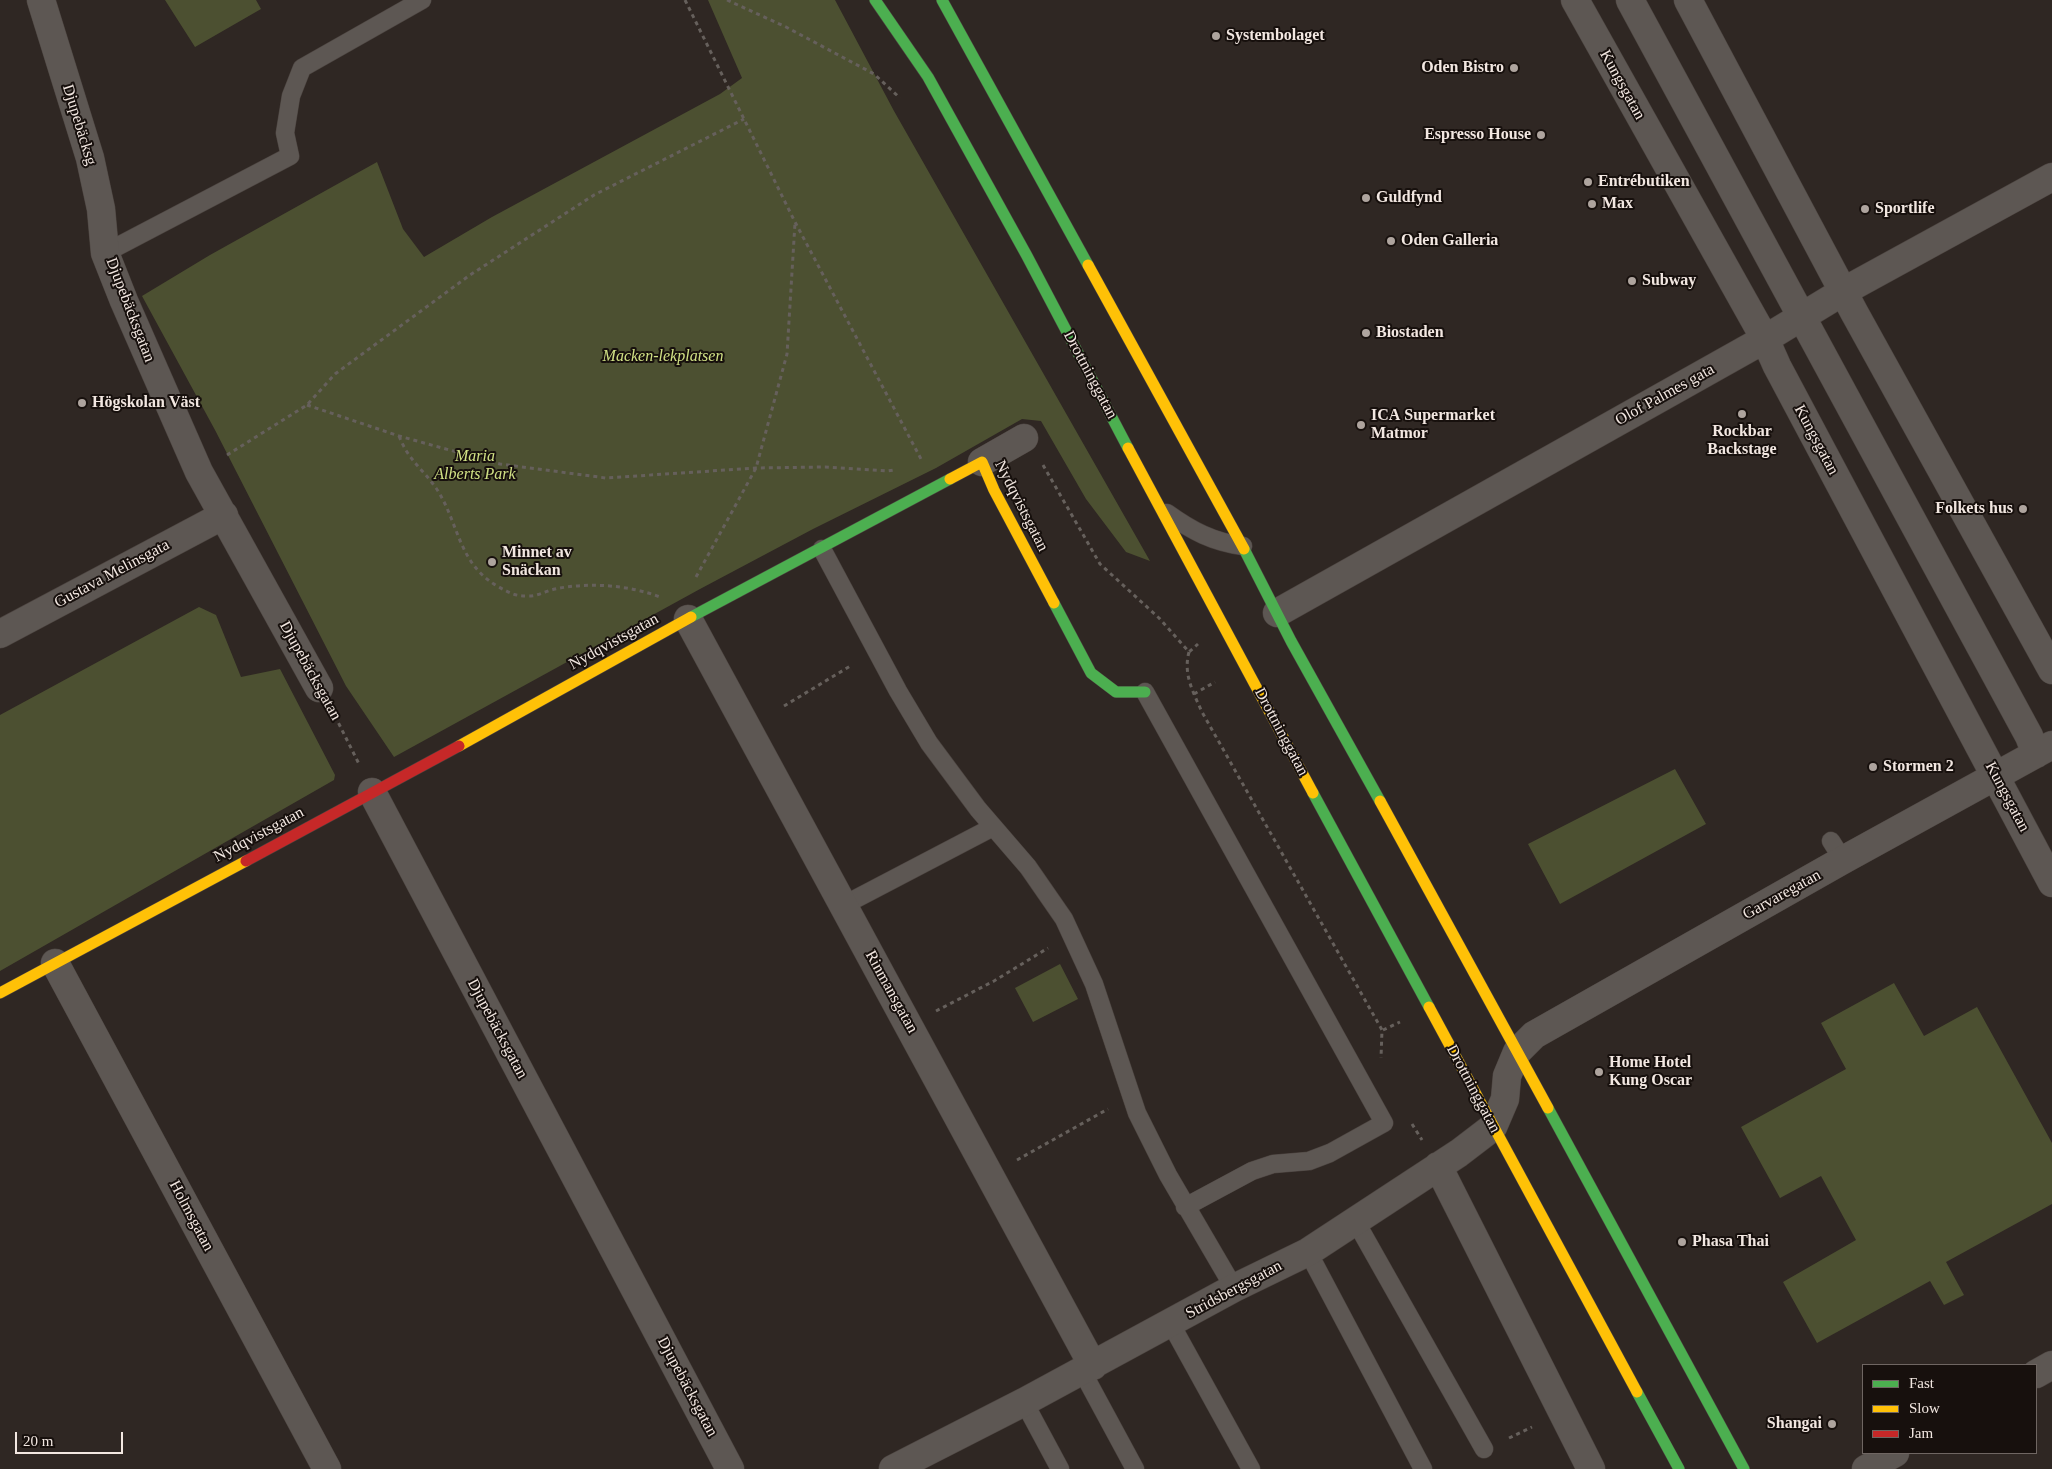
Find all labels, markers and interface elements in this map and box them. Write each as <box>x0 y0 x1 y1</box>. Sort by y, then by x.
place label: Systembolaget <box>1226 26 1325 46</box>
marker: Systembolaget <box>1210 30 1222 42</box>
street label: Kungsgatan <box>1595 47 1649 123</box>
place label: Oden Bistro <box>1421 58 1504 78</box>
marker: Oden Bistro <box>1508 62 1520 74</box>
street label: Djupebäcksg <box>58 82 100 168</box>
place label: Espresso House <box>1424 125 1531 145</box>
marker: Espresso House <box>1535 129 1547 141</box>
place label: Entrébutiken <box>1598 172 1690 192</box>
marker: Entrébutiken <box>1582 176 1594 188</box>
place label: Guldfynd <box>1376 188 1442 208</box>
marker: Guldfynd <box>1360 192 1372 204</box>
place label: Max <box>1602 194 1633 214</box>
marker: Max <box>1586 198 1598 210</box>
place label: Sportlife <box>1875 199 1935 219</box>
marker: Sportlife <box>1859 203 1871 215</box>
place label: Oden Galleria <box>1401 231 1498 251</box>
marker: Oden Galleria <box>1385 235 1397 247</box>
street label: Djupebäcksgatan <box>101 255 159 365</box>
place label: Subway <box>1642 271 1696 291</box>
marker: Subway <box>1626 275 1638 287</box>
place label: Biostaden <box>1376 323 1444 343</box>
marker: Biostaden <box>1360 327 1372 339</box>
street label: Drottninggatan <box>1059 328 1121 422</box>
park label: Macken-lekplatsen <box>603 347 723 367</box>
street label: Olof Palmes gata <box>1612 360 1718 430</box>
place label: Högskolan Väst <box>92 393 200 413</box>
marker: Högskolan Väst <box>76 397 88 409</box>
street label: Kungsgatan <box>1790 402 1842 478</box>
place label: ICA Supermarket Matmor <box>1371 406 1495 444</box>
marker: Rockbar Backstage <box>1736 408 1748 420</box>
marker: ICA Supermarket Matmor <box>1355 419 1367 431</box>
place label: Rockbar Backstage <box>1707 422 1777 460</box>
park label: Maria Alberts Park <box>434 447 516 485</box>
street label: Nydqvistsgatan <box>990 457 1052 555</box>
place label: Folkets hus <box>1935 499 2013 519</box>
marker: Folkets hus <box>2017 503 2029 515</box>
street label: Gustava Melinsgata <box>51 536 173 612</box>
place label: Minnet av Snäckan <box>502 543 572 581</box>
marker: Minnet av Snäckan <box>486 556 498 568</box>
street label: Nydqvistsgatan <box>566 609 662 675</box>
street label: Djupebäcksgatan <box>275 618 345 724</box>
street label: Drottninggatan <box>1250 685 1312 779</box>
place label: Stormen 2 <box>1883 757 1954 777</box>
street label: Kungsgatan <box>1981 759 2033 835</box>
marker: Stormen 2 <box>1867 761 1879 773</box>
street label: Nydqvistsgatan <box>211 803 307 867</box>
street label: Garvaregatan <box>1740 866 1824 924</box>
street label: Rinmansgatan <box>860 947 922 1037</box>
street label: Djupebäcksgatan <box>463 976 531 1082</box>
street label: Drottninggatan <box>1442 1042 1504 1136</box>
place label: Home Hotel Kung Oscar <box>1609 1053 1692 1091</box>
marker: Home Hotel Kung Oscar <box>1593 1066 1605 1078</box>
street label: Holmsgatan <box>164 1177 218 1255</box>
place label: Phasa Thai <box>1692 1232 1769 1252</box>
marker: Phasa Thai <box>1676 1236 1688 1248</box>
street label: Stridsbergsgatan <box>1183 1257 1285 1323</box>
street label: Djupebäcksgatan <box>653 1334 721 1440</box>
legend <box>1862 1364 2037 1454</box>
text: Fast <box>1909 1375 1934 1391</box>
text: Slow <box>1909 1400 1940 1416</box>
place label: Shangai <box>1767 1414 1822 1434</box>
marker: Shangai <box>1826 1418 1838 1430</box>
scale bar <box>18 1422 125 1454</box>
text: Jam <box>1909 1425 1933 1441</box>
text: 20 m <box>23 1433 53 1449</box>

